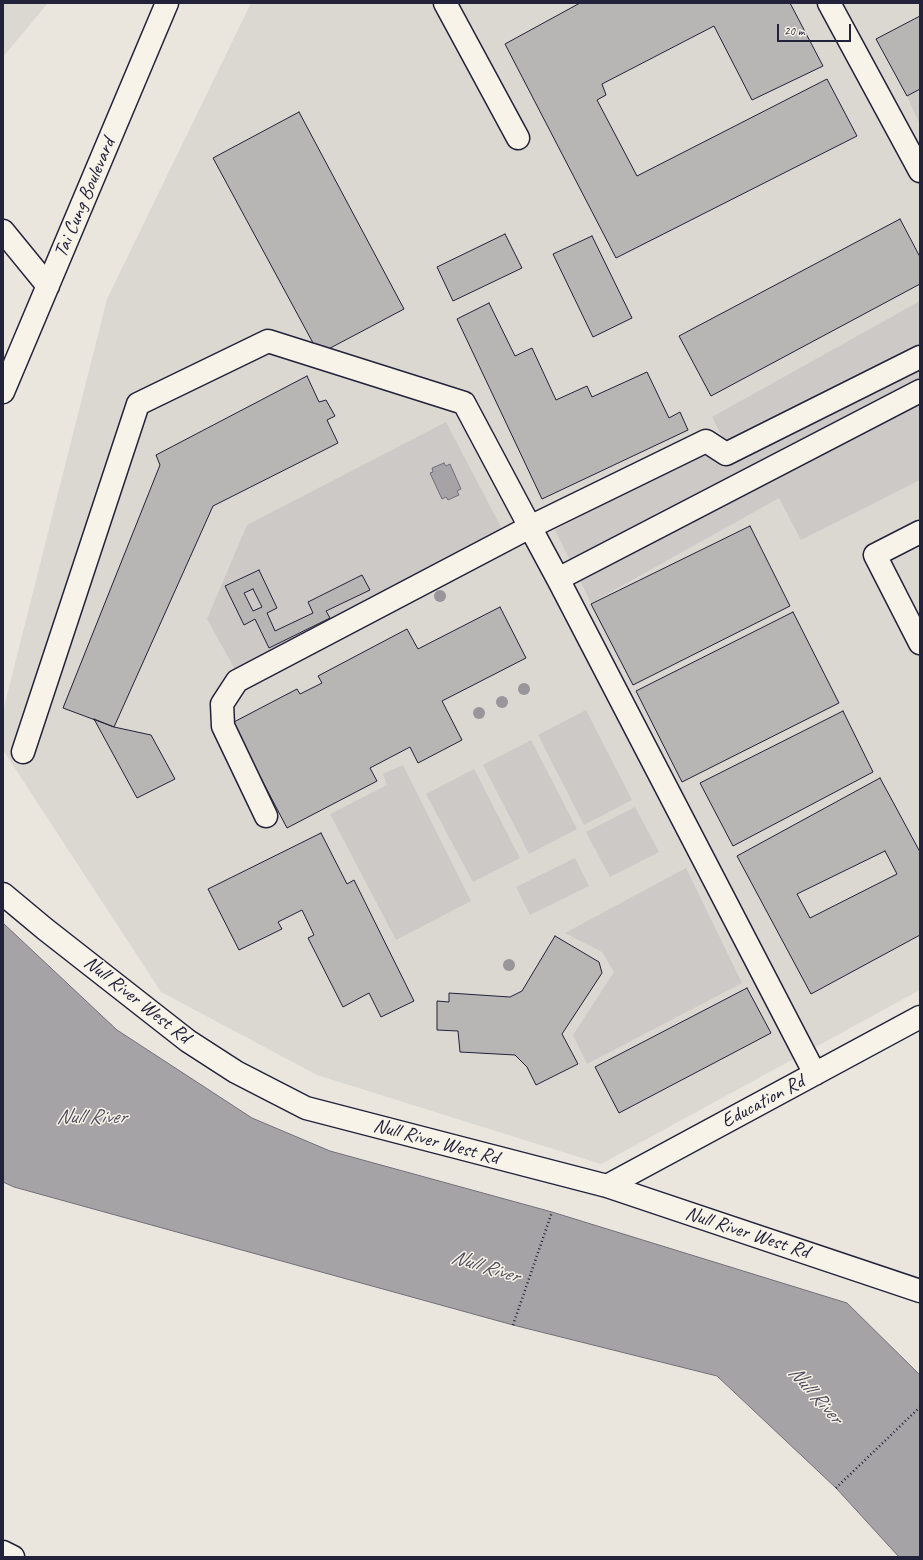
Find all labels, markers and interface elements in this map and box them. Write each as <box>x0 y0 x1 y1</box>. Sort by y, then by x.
scale bar <box>779 16 853 42</box>
text: 20 m <box>784 23 804 39</box>
street label: Tai Cung Boulevard <box>49 135 121 261</box>
street label: Null River West Rd <box>79 951 195 1049</box>
street label: Education Rd <box>717 1070 809 1134</box>
water label: Null River <box>56 1104 126 1130</box>
street label: Null River West Rd <box>371 1114 501 1170</box>
street label: Null River West Rd <box>682 1202 812 1264</box>
water label: Null River <box>448 1245 522 1289</box>
water label: Null River <box>782 1361 848 1429</box>

